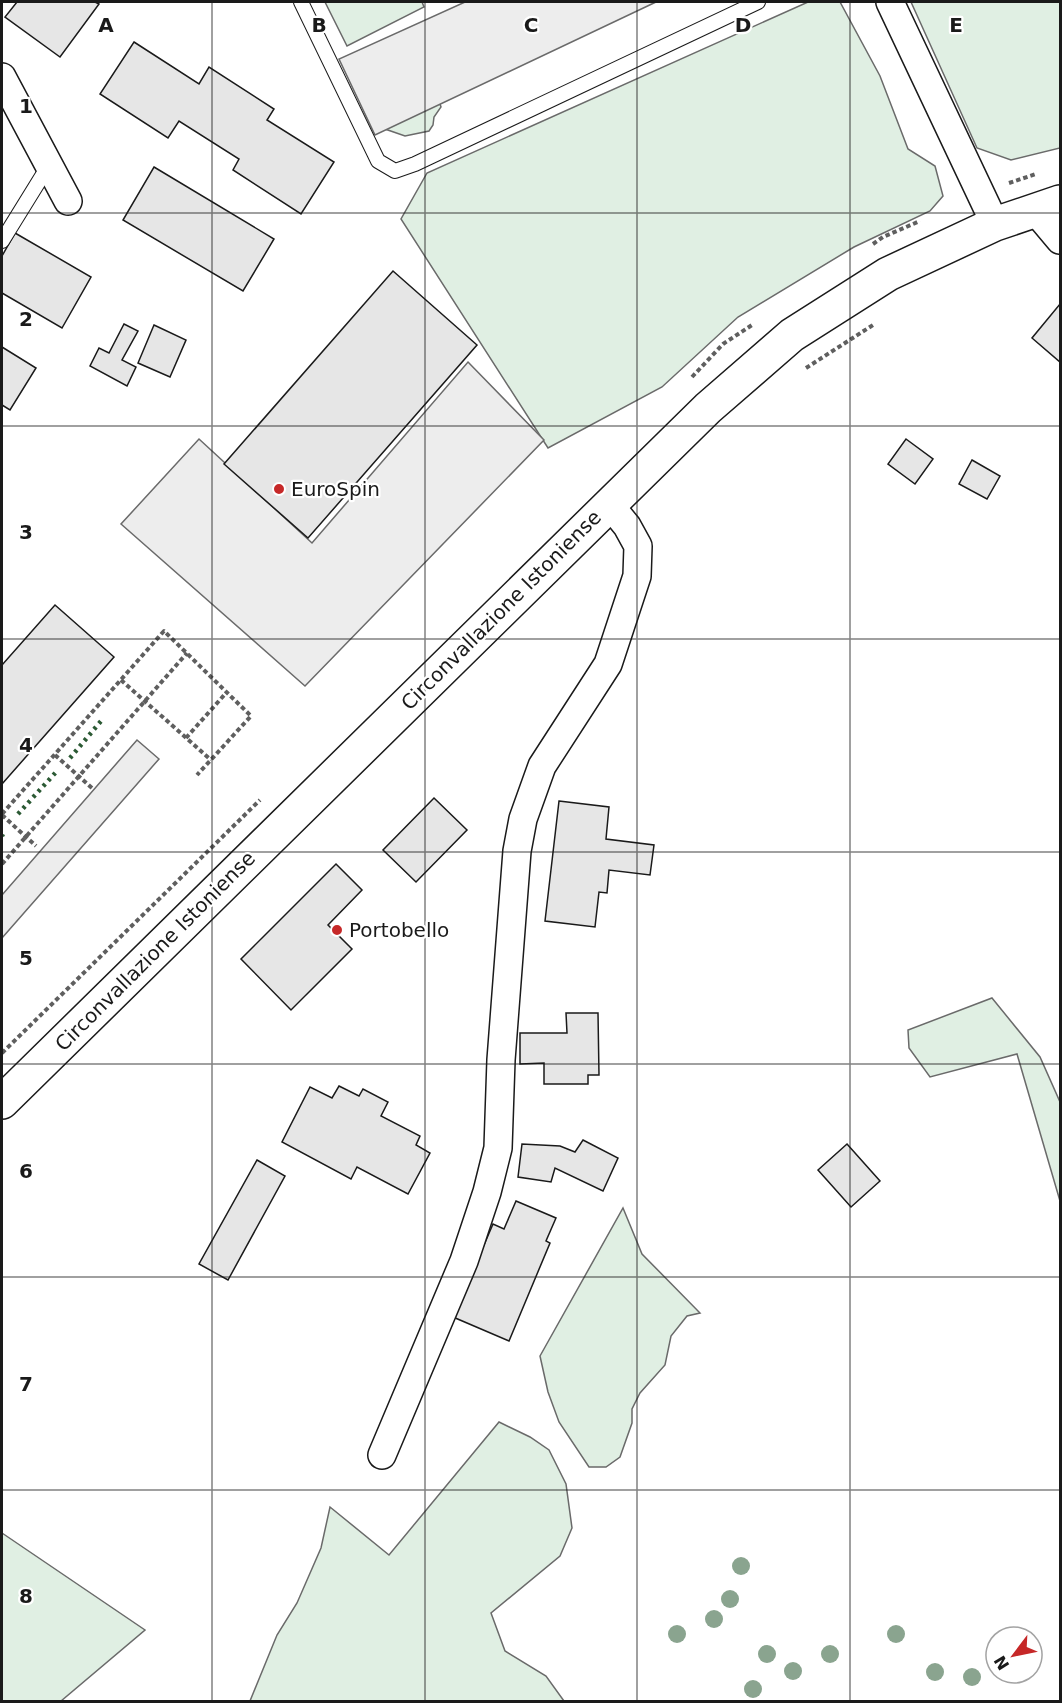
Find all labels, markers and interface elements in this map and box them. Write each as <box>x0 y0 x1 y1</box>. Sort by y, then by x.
text: A <box>98 13 114 37</box>
text: B <box>311 13 327 37</box>
text: C <box>524 13 538 37</box>
text: D <box>735 13 751 37</box>
text: E <box>949 13 963 37</box>
text: 1 <box>19 94 33 118</box>
text: 2 <box>19 307 33 331</box>
place label: EuroSpin <box>291 477 380 501</box>
marker: EuroSpin <box>272 482 286 496</box>
street label: Circonvallazione Istoniense <box>396 505 606 715</box>
text: 3 <box>19 520 33 544</box>
text: 4 <box>19 733 33 757</box>
street label: Circonvallazione Istoniense <box>50 846 260 1056</box>
place label: Portobello <box>349 918 449 942</box>
marker: Portobello <box>330 923 344 937</box>
text: 5 <box>19 946 33 970</box>
text: 6 <box>19 1159 33 1183</box>
text: 7 <box>19 1372 33 1396</box>
text: 8 <box>19 1584 33 1608</box>
north arrow <box>984 1625 1044 1685</box>
text: N <box>990 1652 1013 1673</box>

